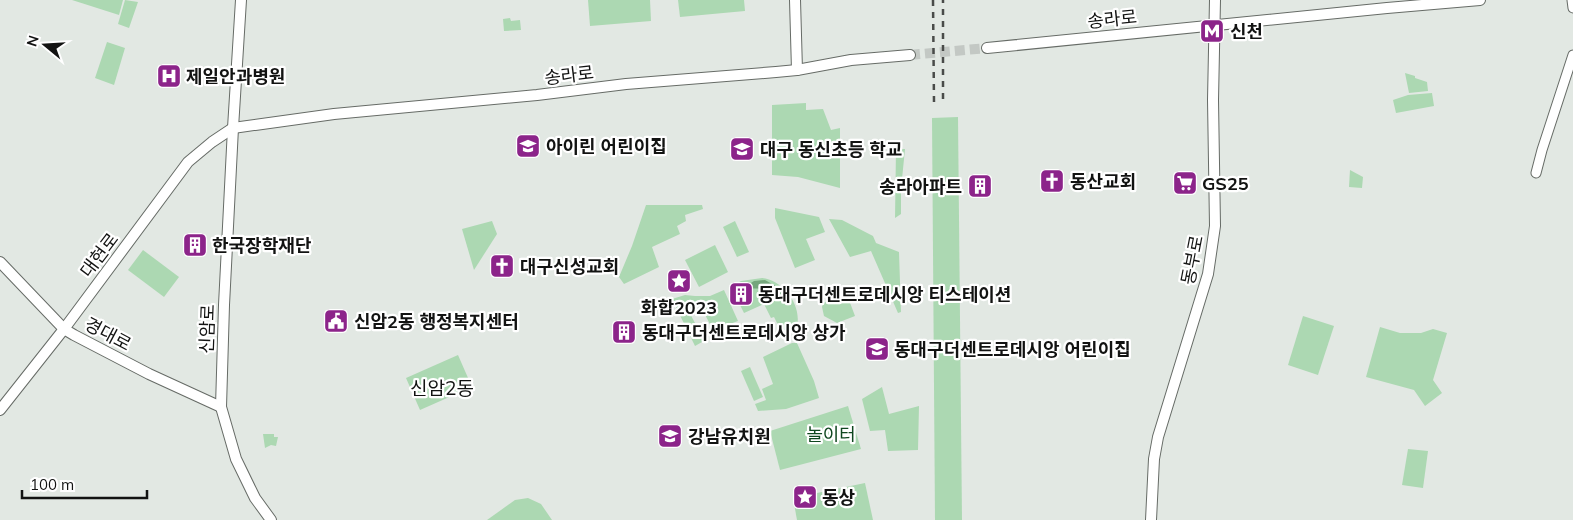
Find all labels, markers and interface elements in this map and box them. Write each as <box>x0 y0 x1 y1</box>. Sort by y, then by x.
street label: 송라로 <box>1086 5 1138 33</box>
metro station icon: 신천 <box>1199 18 1225 44</box>
north arrow <box>20 20 70 70</box>
place label: 신천 <box>1230 20 1263 43</box>
text: N <box>22 33 43 49</box>
street label: 송라로 <box>543 61 595 89</box>
hospital icon: 제일안과병원 <box>156 63 182 89</box>
place label: 제일안과병원 <box>186 65 285 88</box>
school or university icon: 아이린 어린이집 <box>515 133 541 159</box>
place label: 아이린 어린이집 <box>546 135 667 158</box>
school or university icon: 대구 동신초등 학교 <box>729 136 755 162</box>
place label: 대구 동신초등 학교 <box>760 138 902 161</box>
church icon: 동산교회 <box>1039 168 1065 194</box>
place label: 동산교회 <box>1070 170 1136 193</box>
supermarket icon: GS25 <box>1172 170 1198 196</box>
place label: GS25 <box>1202 172 1249 195</box>
building icon: 송라아파트 <box>967 173 993 199</box>
place label: 송라아파트 <box>879 175 962 198</box>
street label: 대현로 <box>75 228 123 282</box>
building icon: 한국장학재단 <box>182 232 208 258</box>
street label: 동부로 <box>1176 233 1208 287</box>
place label: 한국장학재단 <box>212 234 312 257</box>
church icon: 대구신성교회 <box>489 253 515 279</box>
place label: 대구신성교회 <box>520 255 619 278</box>
place icon: 화합2023 <box>666 268 692 294</box>
building icon: 동대구더센트로데시앙 티스테이션 <box>728 281 754 307</box>
place label: 동대구더센트로데시앙 티스테이션 <box>758 283 1011 306</box>
place label: 화합2023 <box>641 296 717 319</box>
street label: 신암로 <box>195 304 219 354</box>
public building icon: 신암2동 행정복지센터 <box>323 308 349 334</box>
place label: 신암2동 행정복지센터 <box>354 310 519 333</box>
street label: 경대로 <box>81 312 135 356</box>
building icon: 동대구더센트로데시앙 상가 <box>611 319 637 345</box>
place label: 동대구더센트로데시앙 상가 <box>642 321 846 344</box>
school or university icon: 동대구더센트로데시앙 어린이집 <box>864 336 890 362</box>
place label: 동대구더센트로데시앙 어린이집 <box>894 338 1131 361</box>
district label: 신암2동 <box>410 376 474 400</box>
school or university icon: 강남유치원 <box>657 423 683 449</box>
park label: 놀이터 <box>806 423 856 446</box>
place label: 강남유치원 <box>688 425 771 448</box>
scale bar <box>22 468 148 500</box>
text: 100 m <box>30 475 74 494</box>
place icon: 동상 <box>792 484 818 510</box>
place label: 동상 <box>822 486 856 509</box>

